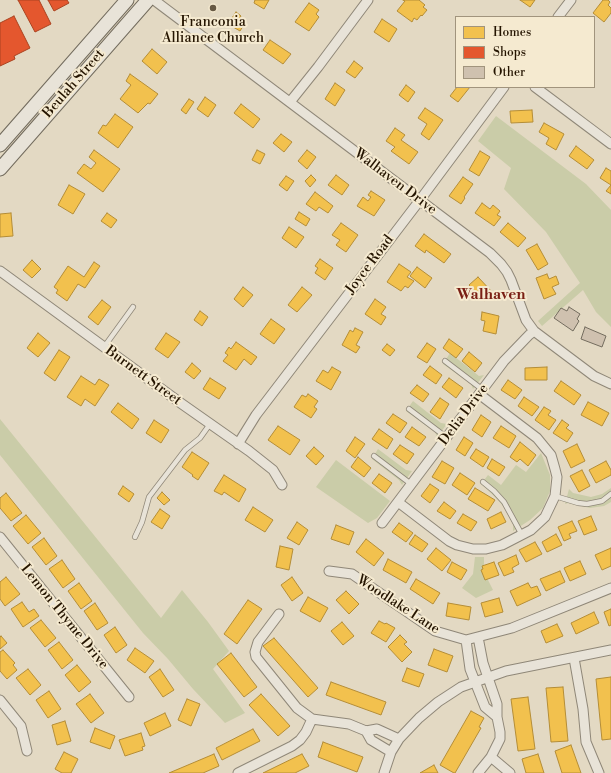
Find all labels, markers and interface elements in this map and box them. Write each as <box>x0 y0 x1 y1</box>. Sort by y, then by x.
marker: Franconia Alliance Church <box>208 3 218 13</box>
place label: Franconia Alliance Church <box>162 15 264 48</box>
legend <box>455 16 595 88</box>
text: Homes <box>493 25 531 40</box>
text: Shops <box>493 45 526 60</box>
street label: Beulah Street <box>40 46 108 122</box>
text: Other <box>493 65 525 80</box>
street label: Walhaven Drive <box>350 145 440 219</box>
street label: Joyce Road <box>342 232 398 298</box>
district label: Walhaven <box>457 286 525 304</box>
street label: Burnett Street <box>102 343 184 409</box>
street label: Delia Drive <box>436 381 492 449</box>
street label: Lemon Thyme Drive <box>17 561 111 673</box>
street label: Woodlake Lane <box>353 572 443 638</box>

